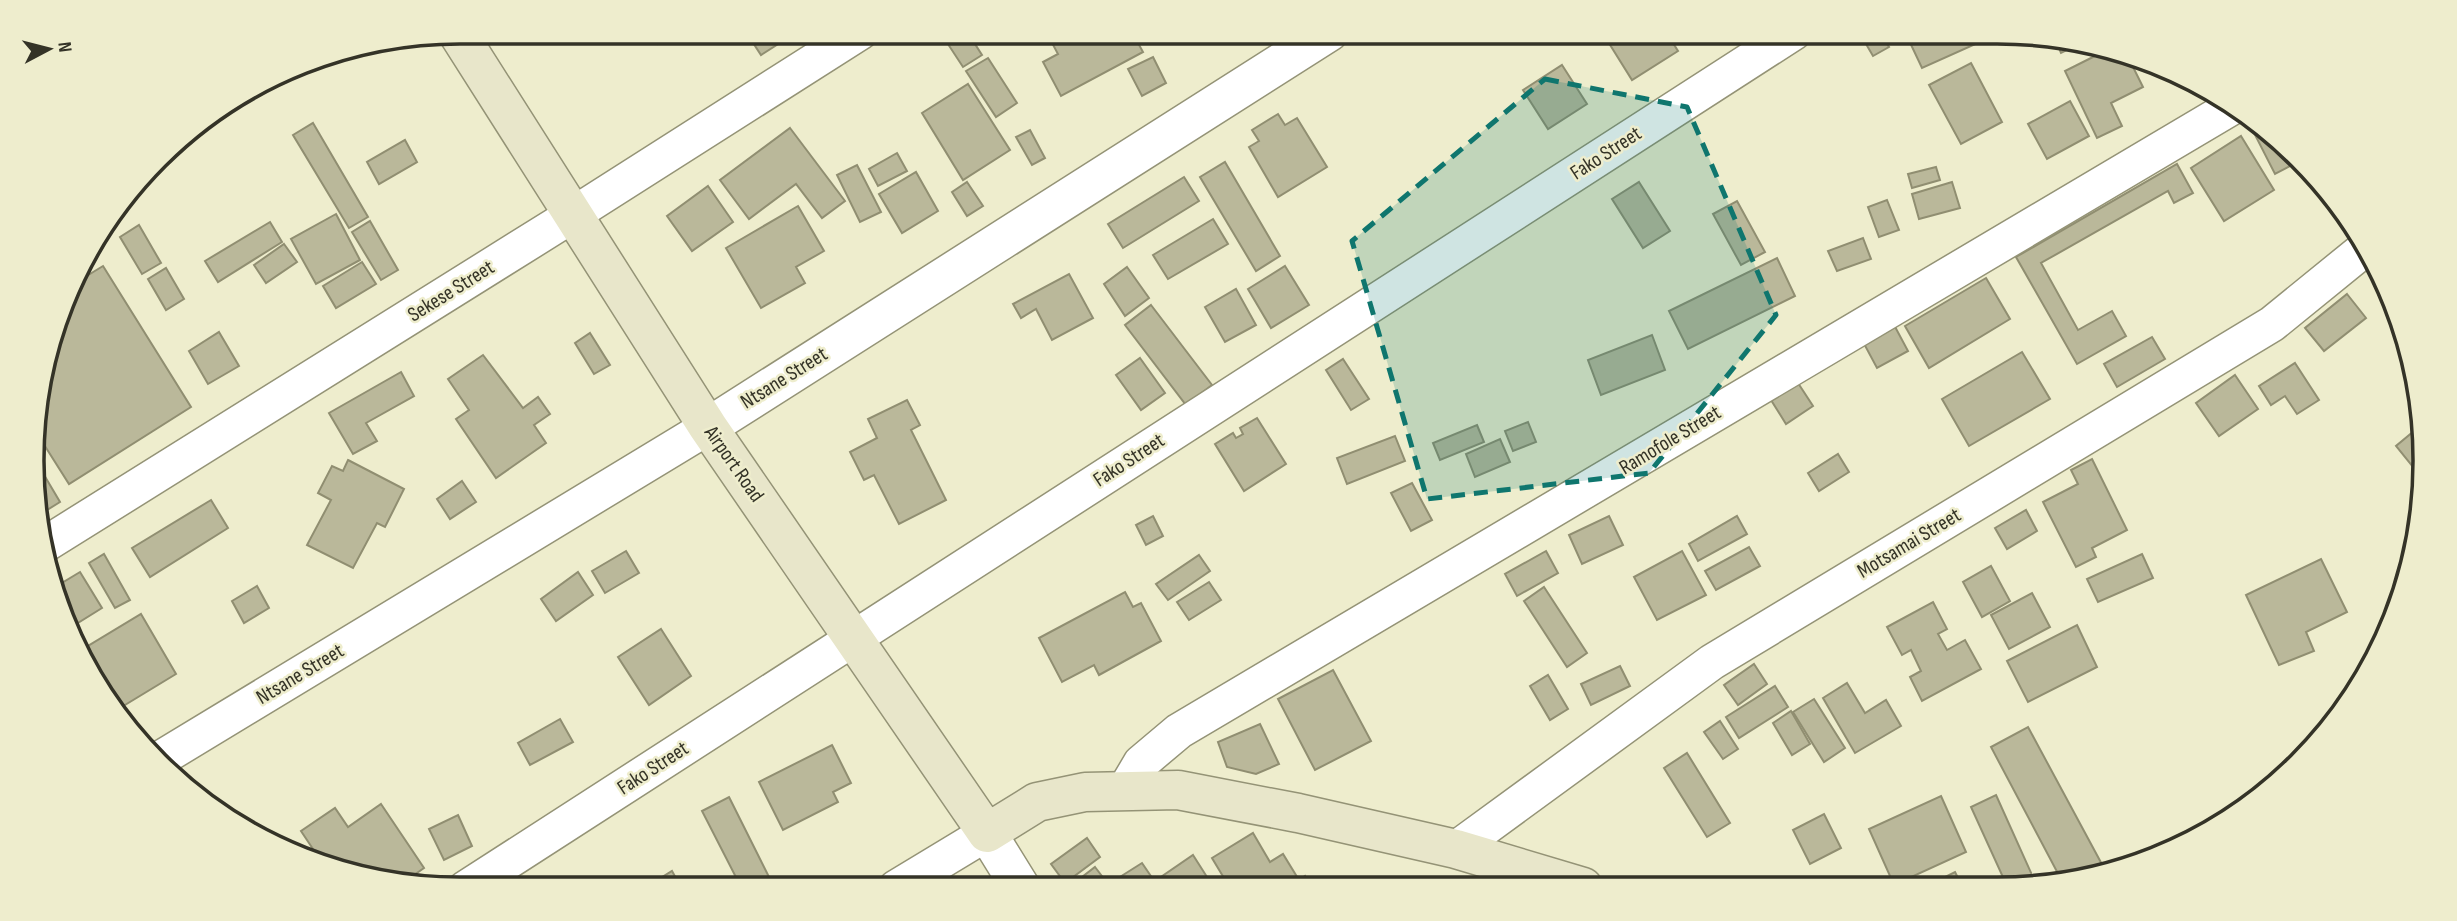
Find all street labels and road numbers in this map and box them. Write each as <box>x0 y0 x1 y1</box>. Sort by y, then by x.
street label: Fako Street <box>1566 121 1646 185</box>
street label: Sekese Street <box>403 255 499 327</box>
street label: Ntsane Street <box>736 342 832 414</box>
street label: Ramofole Street <box>1615 400 1725 480</box>
street label: Airport Road <box>698 420 769 507</box>
street label: Fako Street <box>1089 428 1169 492</box>
street label: Motsamai Street <box>1853 502 1965 584</box>
street label: Ntsane Street <box>252 638 348 710</box>
street label: Fako Street <box>613 736 693 800</box>

